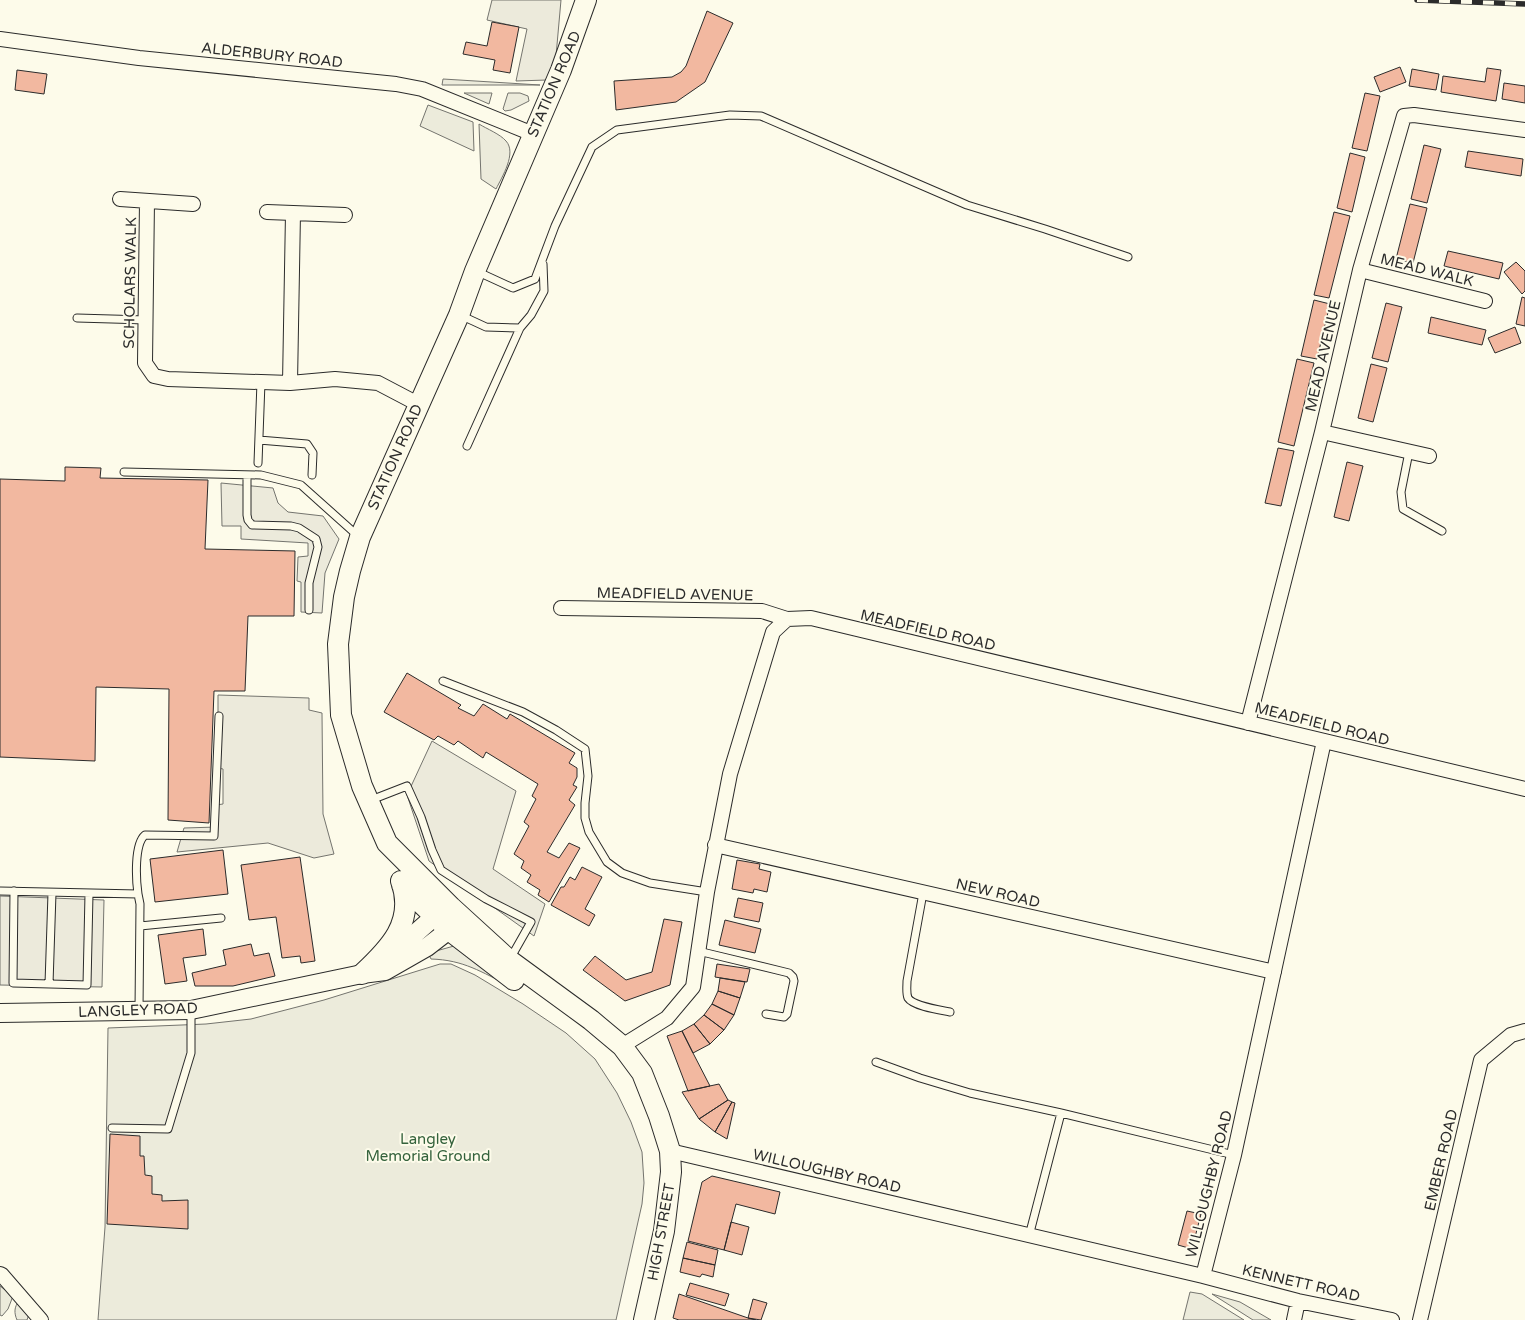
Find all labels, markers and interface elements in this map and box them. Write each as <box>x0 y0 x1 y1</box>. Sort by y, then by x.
street label: STATION ROAD <box>523 28 585 140</box>
street label: ALDERBURY ROAD <box>200 39 344 71</box>
street label: SCHOLARS WALK <box>120 217 140 349</box>
street label: MEAD WALK <box>1379 250 1475 290</box>
street label: MEAD AVENUE <box>1301 298 1345 414</box>
street label: STATION ROAD <box>364 401 426 513</box>
street label: MEADFIELD AVENUE <box>596 584 754 604</box>
street label: MEADFIELD ROAD <box>859 606 997 654</box>
street label: MEADFIELD ROAD <box>1253 699 1391 749</box>
street label: NEW ROAD <box>954 875 1042 911</box>
street label: LANGLEY ROAD <box>78 999 198 1021</box>
street label: EMBER ROAD <box>1421 1107 1461 1213</box>
street label: WILLOUGHBY ROAD <box>1182 1108 1236 1260</box>
park label: Langley Memorial Ground <box>366 1130 490 1165</box>
street label: WILLOUGHBY ROAD <box>751 1145 903 1197</box>
street label: HIGH STREET <box>644 1182 678 1282</box>
street label: KENNETT ROAD <box>1240 1261 1362 1305</box>

